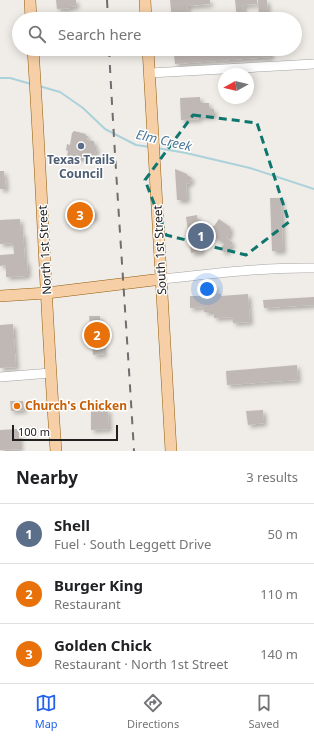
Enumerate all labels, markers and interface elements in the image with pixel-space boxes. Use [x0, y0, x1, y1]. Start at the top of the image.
search box [12, 12, 302, 56]
icon: search [26, 23, 48, 45]
text: Search here [58, 24, 141, 44]
north arrow [218, 68, 254, 104]
water label: Elm Creek [134, 125, 194, 155]
marker: Texas Trails Council [76, 141, 86, 151]
place label: Texas Trails Council [47, 151, 115, 182]
pin: 3 [67, 200, 93, 230]
street label: North 1st Street [34, 204, 55, 295]
street label: South 1st Street [149, 204, 170, 295]
pin: 1 [188, 221, 214, 251]
your location [197, 279, 217, 299]
pin: 2 [84, 320, 110, 350]
place label: Church's Chicken [25, 397, 127, 414]
marker: Church's Chicken [12, 401, 22, 411]
scale bar [12, 423, 118, 442]
text: 100 m [18, 424, 50, 439]
text: Nearby [16, 466, 78, 489]
text: 3 results [246, 468, 298, 486]
text: Shell [54, 515, 90, 535]
text: 1 [25, 525, 33, 543]
text: 50 m [268, 525, 298, 543]
text: Fuel · South Leggett Drive [54, 535, 211, 553]
text: Burger King [54, 575, 143, 595]
text: 2 [25, 585, 33, 603]
text: 110 m [260, 585, 298, 603]
text: Restaurant [54, 595, 121, 613]
text: Golden Chick [54, 635, 152, 655]
text: 3 [25, 645, 33, 663]
text: 140 m [260, 645, 298, 663]
text: Restaurant · North 1st Street [54, 655, 228, 673]
tab: Map [35, 692, 58, 731]
tab: Directions [127, 692, 179, 731]
tab: Saved [249, 692, 279, 731]

